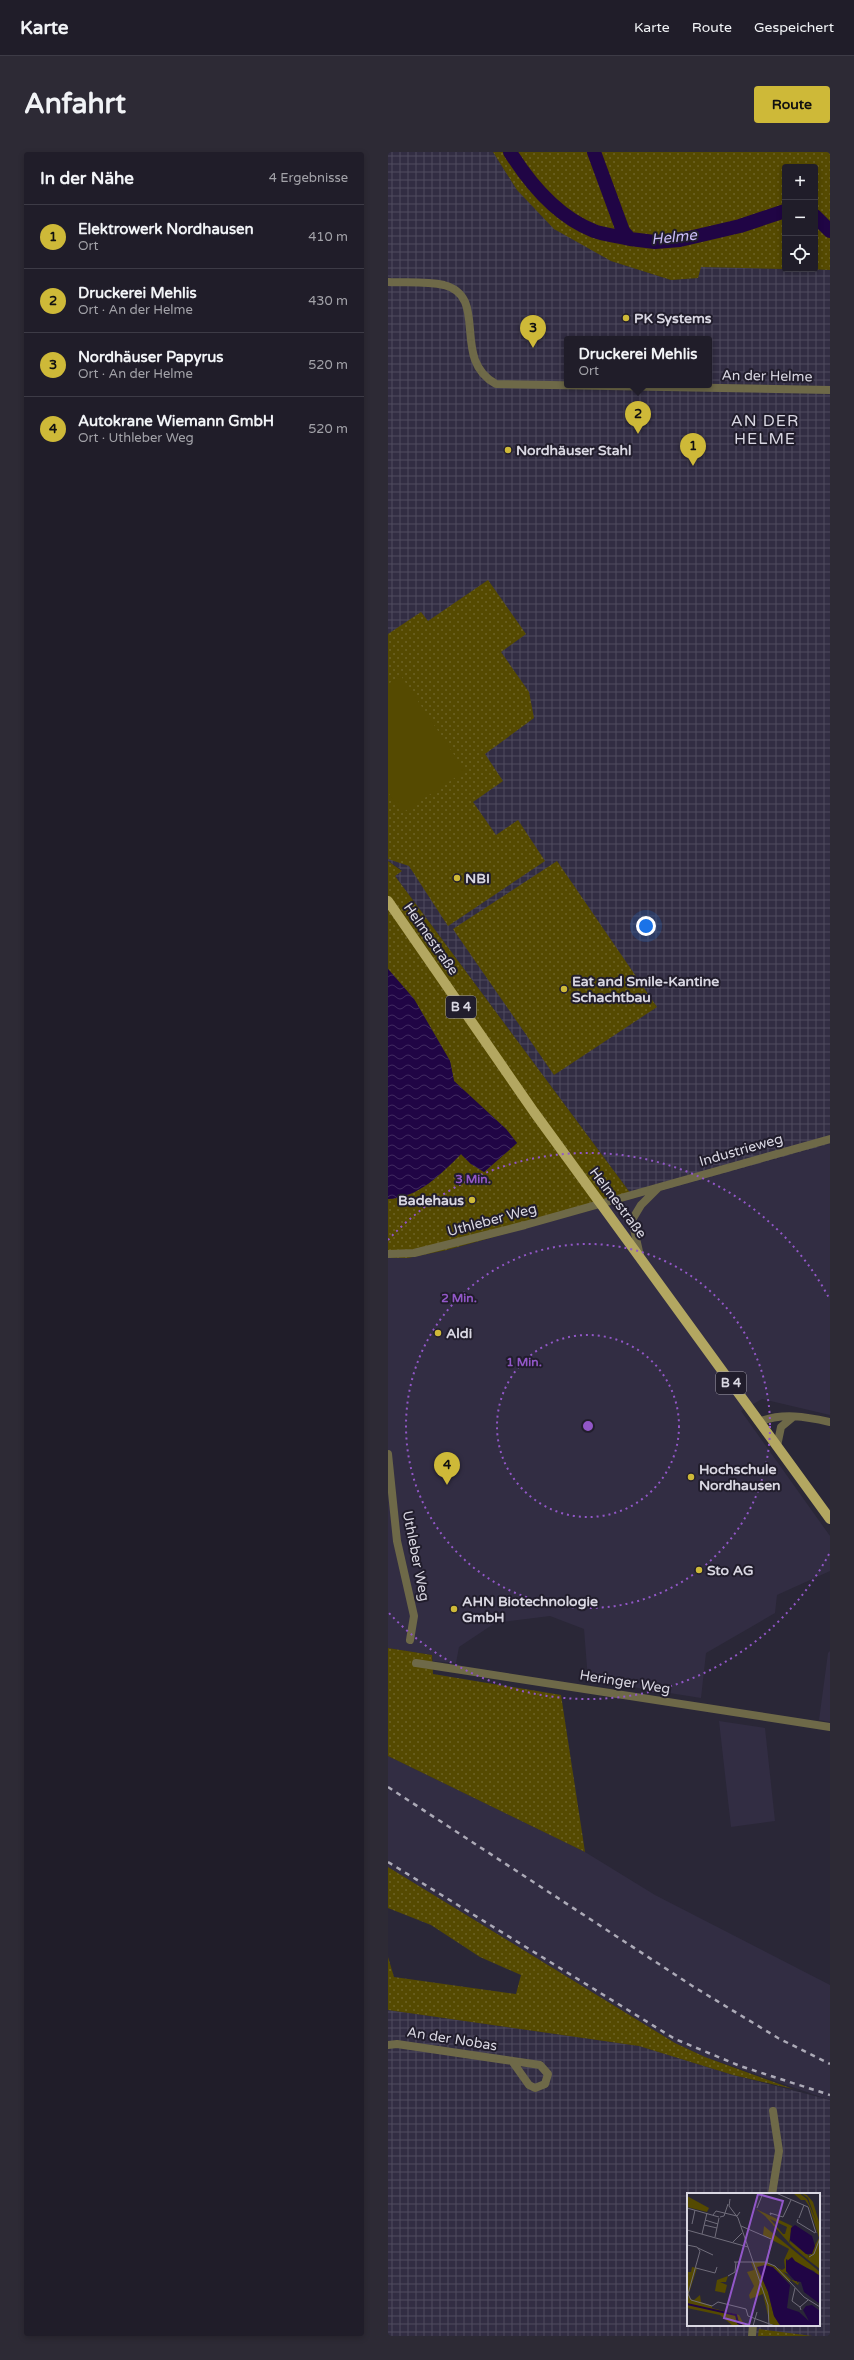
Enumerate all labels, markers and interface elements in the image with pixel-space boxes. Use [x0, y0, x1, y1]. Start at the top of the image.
text: Karte [20, 17, 69, 39]
text: Karte [634, 19, 670, 36]
text: Route [692, 19, 732, 36]
text: Gespeichert [754, 19, 834, 36]
button: Route [754, 86, 830, 123]
text: Anfahrt [24, 87, 126, 121]
map controls [782, 164, 818, 272]
button: + [782, 164, 818, 200]
text: In der Nähe [40, 168, 134, 189]
text: 4 Ergebnisse [269, 170, 348, 186]
button: − [782, 200, 818, 236]
text: Elektrowerk Nordhausen [78, 220, 254, 238]
water label: Helme [650, 226, 699, 248]
text: 1 [49, 229, 57, 245]
text: 410 m [308, 229, 348, 245]
button: locate [782, 236, 818, 272]
text: Ort [78, 238, 98, 254]
text: Druckerei Mehlis [78, 284, 197, 302]
text: 2 [49, 293, 57, 309]
text: 430 m [308, 293, 348, 309]
text: Ort · An der Helme [78, 302, 193, 318]
place label: PK Systems [634, 310, 712, 327]
marker: PK Systems [621, 313, 631, 323]
pin: 3 [520, 315, 546, 348]
popup [564, 336, 712, 388]
text: Druckerei Mehlis [579, 345, 697, 363]
text: Nordhäuser Papyrus [78, 348, 224, 366]
text: 3 [49, 357, 57, 373]
text: 520 m [308, 357, 348, 373]
text: Ort [579, 363, 599, 379]
text: Ort · An der Helme [78, 366, 193, 382]
street label: An der Helme [721, 367, 813, 385]
pin: 2 [625, 401, 651, 434]
district label: AN DER HELME [731, 411, 799, 449]
text: Autokrane Wiemann GmbH [78, 412, 274, 430]
text: 4 [49, 421, 57, 437]
text: 520 m [308, 421, 348, 437]
text: Ort · Uthleber Weg [78, 430, 194, 446]
pin: 1 [680, 433, 706, 466]
place label: Nordhäuser Stahl [516, 442, 632, 459]
marker: Nordhäuser Stahl [503, 445, 513, 455]
place label: NBI [465, 870, 490, 887]
marker: NBI [452, 873, 462, 883]
street label: Helmestraße [400, 900, 462, 978]
your location [636, 916, 656, 936]
place label: Eat and Smile-Kantine Schachtbau [572, 973, 719, 1006]
marker: Eat and Smile-Kantine Schachtbau [559, 984, 569, 994]
road number: B 4 [446, 996, 476, 1018]
street label: Industrieweg [697, 1130, 785, 1170]
street label: Helmestraße [586, 1164, 650, 1242]
text: 3 Min. [455, 1172, 491, 1186]
place label: Badehaus [398, 1192, 464, 1209]
marker: Badehaus [467, 1195, 477, 1205]
street label: Uthleber Weg [445, 1200, 539, 1240]
text: 2 Min. [441, 1291, 477, 1305]
place label: Aldi [446, 1325, 472, 1342]
marker: Aldi [433, 1328, 443, 1338]
text: 1 Min. [506, 1355, 542, 1369]
road number: B 4 [716, 1372, 746, 1394]
centre of rings [581, 1419, 595, 1433]
pin: 4 [434, 1452, 460, 1485]
place label: Hochschule Nordhausen [699, 1461, 781, 1494]
marker: Hochschule Nordhausen [686, 1472, 696, 1482]
street label: Uthleber Weg [399, 1509, 433, 1603]
place label: Sto AG [707, 1562, 754, 1579]
marker: Sto AG [694, 1565, 704, 1575]
place label: AHN Biotechnologie GmbH [462, 1593, 598, 1626]
marker: AHN Biotechnologie GmbH [449, 1604, 459, 1614]
street label: Heringer Weg [578, 1666, 672, 1698]
street label: An der Nobas [406, 2023, 499, 2055]
inset map [687, 2193, 820, 2326]

